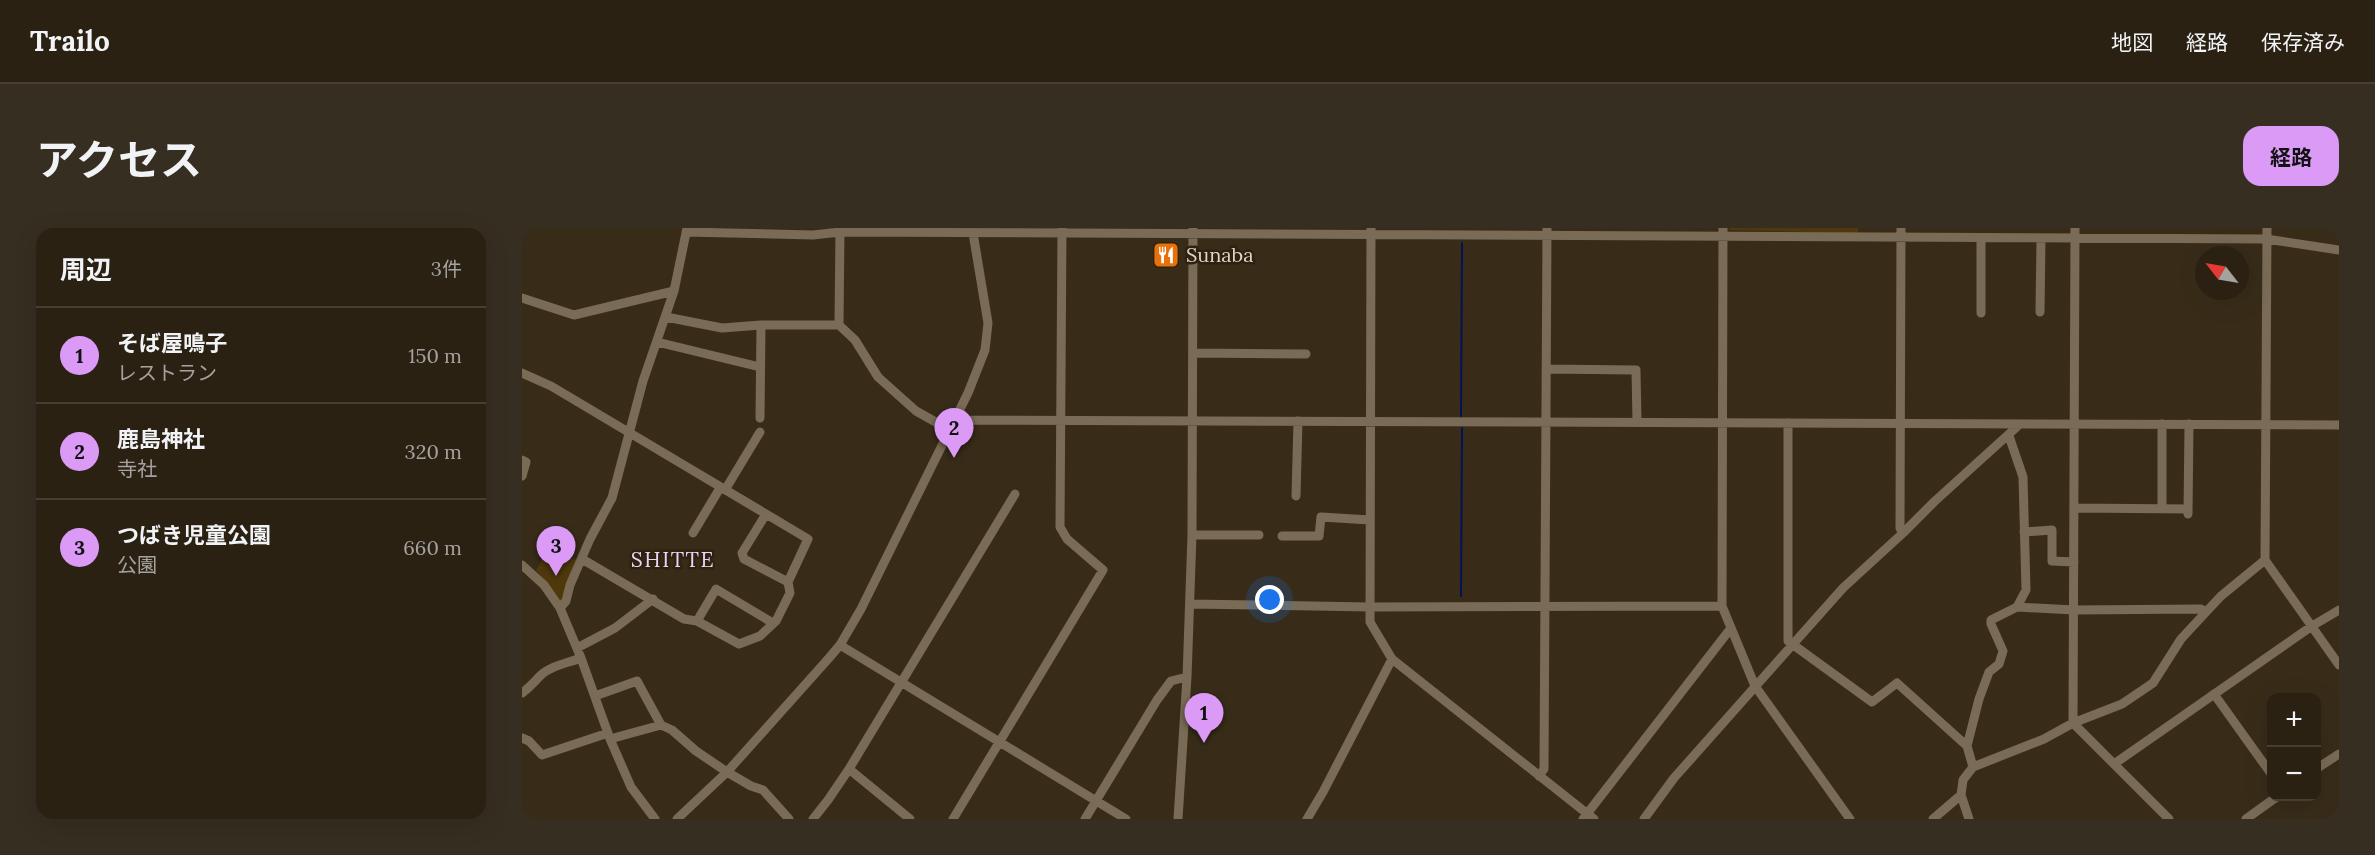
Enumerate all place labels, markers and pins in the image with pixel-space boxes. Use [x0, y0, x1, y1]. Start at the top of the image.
restaurant icon: Sunaba [1151, 240, 1181, 270]
place label: Sunaba [1186, 242, 1254, 267]
pin: 2 [934, 408, 974, 458]
pin: 3 [537, 526, 576, 576]
pin: 1 [1184, 694, 1224, 743]

